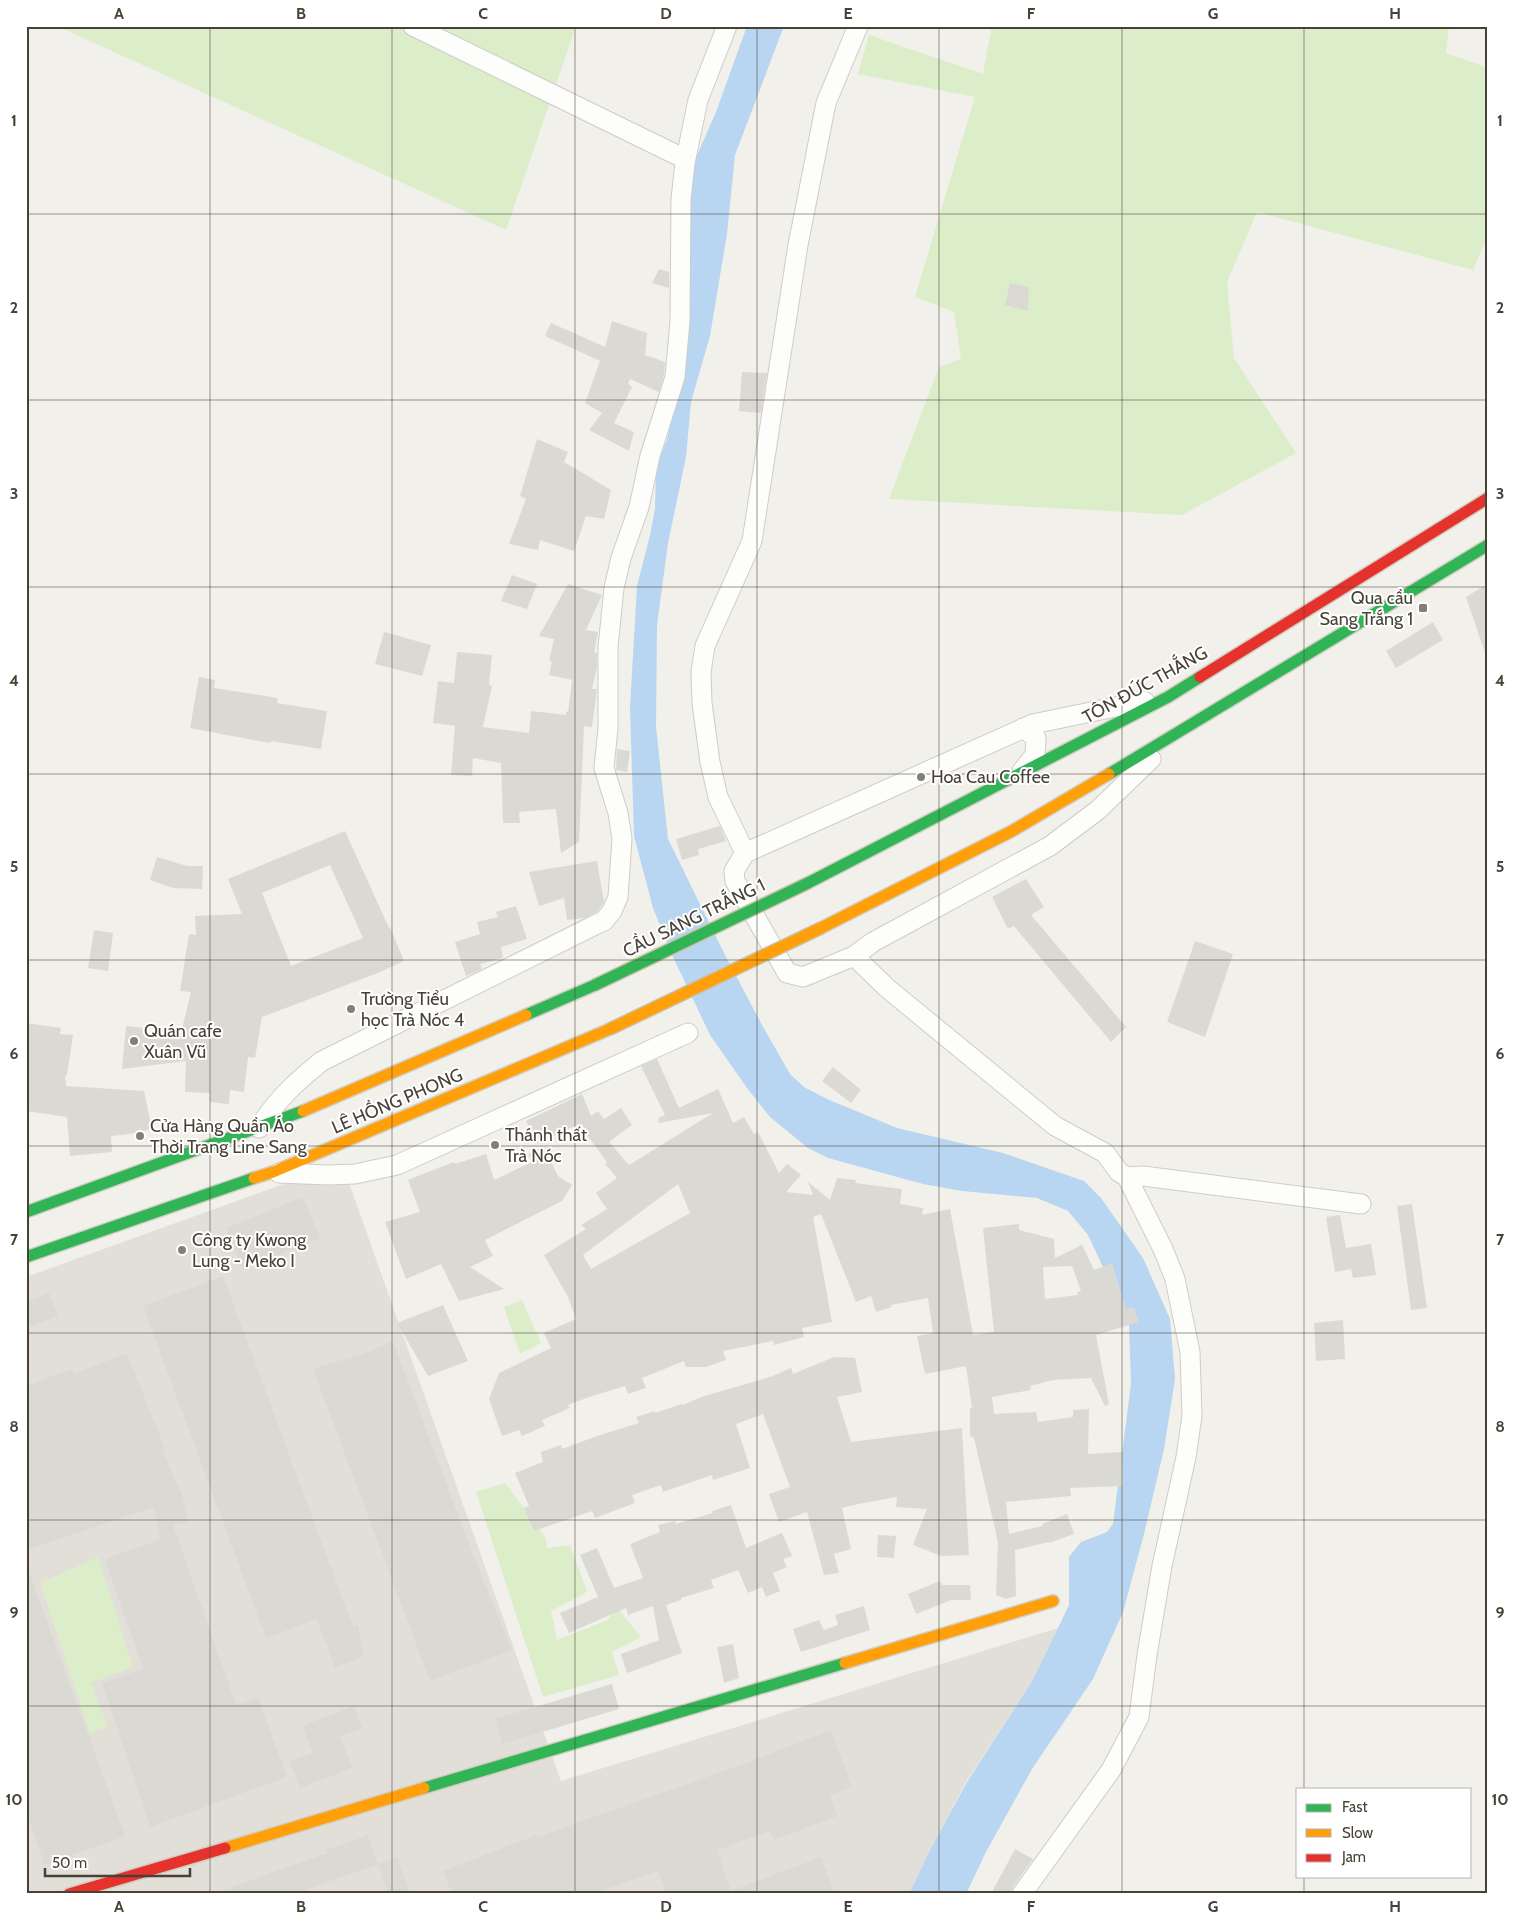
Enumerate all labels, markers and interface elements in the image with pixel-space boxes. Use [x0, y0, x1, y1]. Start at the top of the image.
text: A [114, 4, 124, 23]
text: B [296, 4, 306, 23]
text: C [478, 4, 488, 23]
text: D [660, 4, 672, 23]
text: E [843, 4, 853, 23]
text: F [1027, 4, 1036, 23]
text: G [1208, 4, 1218, 23]
text: H [1389, 4, 1401, 23]
text: 1 [11, 111, 17, 130]
text: 1 [1497, 111, 1503, 130]
text: 2 [10, 298, 18, 317]
text: 2 [1496, 298, 1504, 317]
text: 3 [10, 484, 18, 503]
text: 3 [1496, 484, 1504, 503]
place label: Qua cầu Sang Trắng 1 [1320, 587, 1413, 630]
marker: Qua cầu Sang Trắng 1 [1417, 602, 1429, 614]
street label: TÔN ĐỨC THẮNG [1077, 639, 1211, 728]
text: 4 [9, 671, 19, 690]
text: 4 [1495, 671, 1505, 690]
place label: Hoa Cau Coffee [931, 766, 1050, 788]
marker: Hoa Cau Coffee [915, 771, 927, 783]
text: 5 [10, 857, 18, 876]
text: 5 [1496, 857, 1504, 876]
street label: CẦU SANG TRẮNG 1 [618, 871, 769, 962]
place label: Trường Tiểu học Trà Nóc 4 [361, 988, 464, 1031]
marker: Trường Tiểu học Trà Nóc 4 [345, 1003, 357, 1015]
place label: Quán cafe Xuân Vũ [144, 1020, 222, 1063]
marker: Quán cafe Xuân Vũ [128, 1035, 140, 1047]
text: 6 [10, 1044, 19, 1063]
text: 6 [1496, 1044, 1505, 1063]
street label: LÊ HỒNG PHONG [327, 1062, 466, 1138]
place label: Cửa Hàng Quần Áo Thời Trang Line Sang [150, 1115, 308, 1158]
place label: Thánh thất Trà Nóc [505, 1124, 587, 1167]
marker: Cửa Hàng Quần Áo Thời Trang Line Sang [134, 1130, 146, 1142]
marker: Thánh thất Trà Nóc [489, 1139, 501, 1151]
place label: Công ty Kwong Lung - Meko I [192, 1229, 307, 1272]
text: 7 [10, 1230, 19, 1249]
text: 7 [1496, 1230, 1505, 1249]
marker: Công ty Kwong Lung - Meko I [176, 1244, 188, 1256]
text: 8 [9, 1417, 19, 1436]
text: 8 [1495, 1417, 1505, 1436]
text: 9 [10, 1603, 19, 1622]
text: 9 [1496, 1603, 1505, 1622]
legend [1296, 1788, 1472, 1878]
text: 10 [5, 1790, 23, 1809]
text: 10 [1491, 1790, 1509, 1809]
text: Fast [1342, 1798, 1367, 1816]
text: Slow [1342, 1824, 1373, 1842]
scale bar [45, 1845, 190, 1877]
text: Jam [1341, 1848, 1366, 1866]
text: 50 m [52, 1854, 87, 1872]
text: A [114, 1897, 124, 1916]
text: B [296, 1897, 306, 1916]
text: C [478, 1897, 488, 1916]
text: D [660, 1897, 672, 1916]
text: E [843, 1897, 853, 1916]
text: F [1027, 1897, 1036, 1916]
text: G [1208, 1897, 1218, 1916]
text: H [1389, 1897, 1401, 1916]

